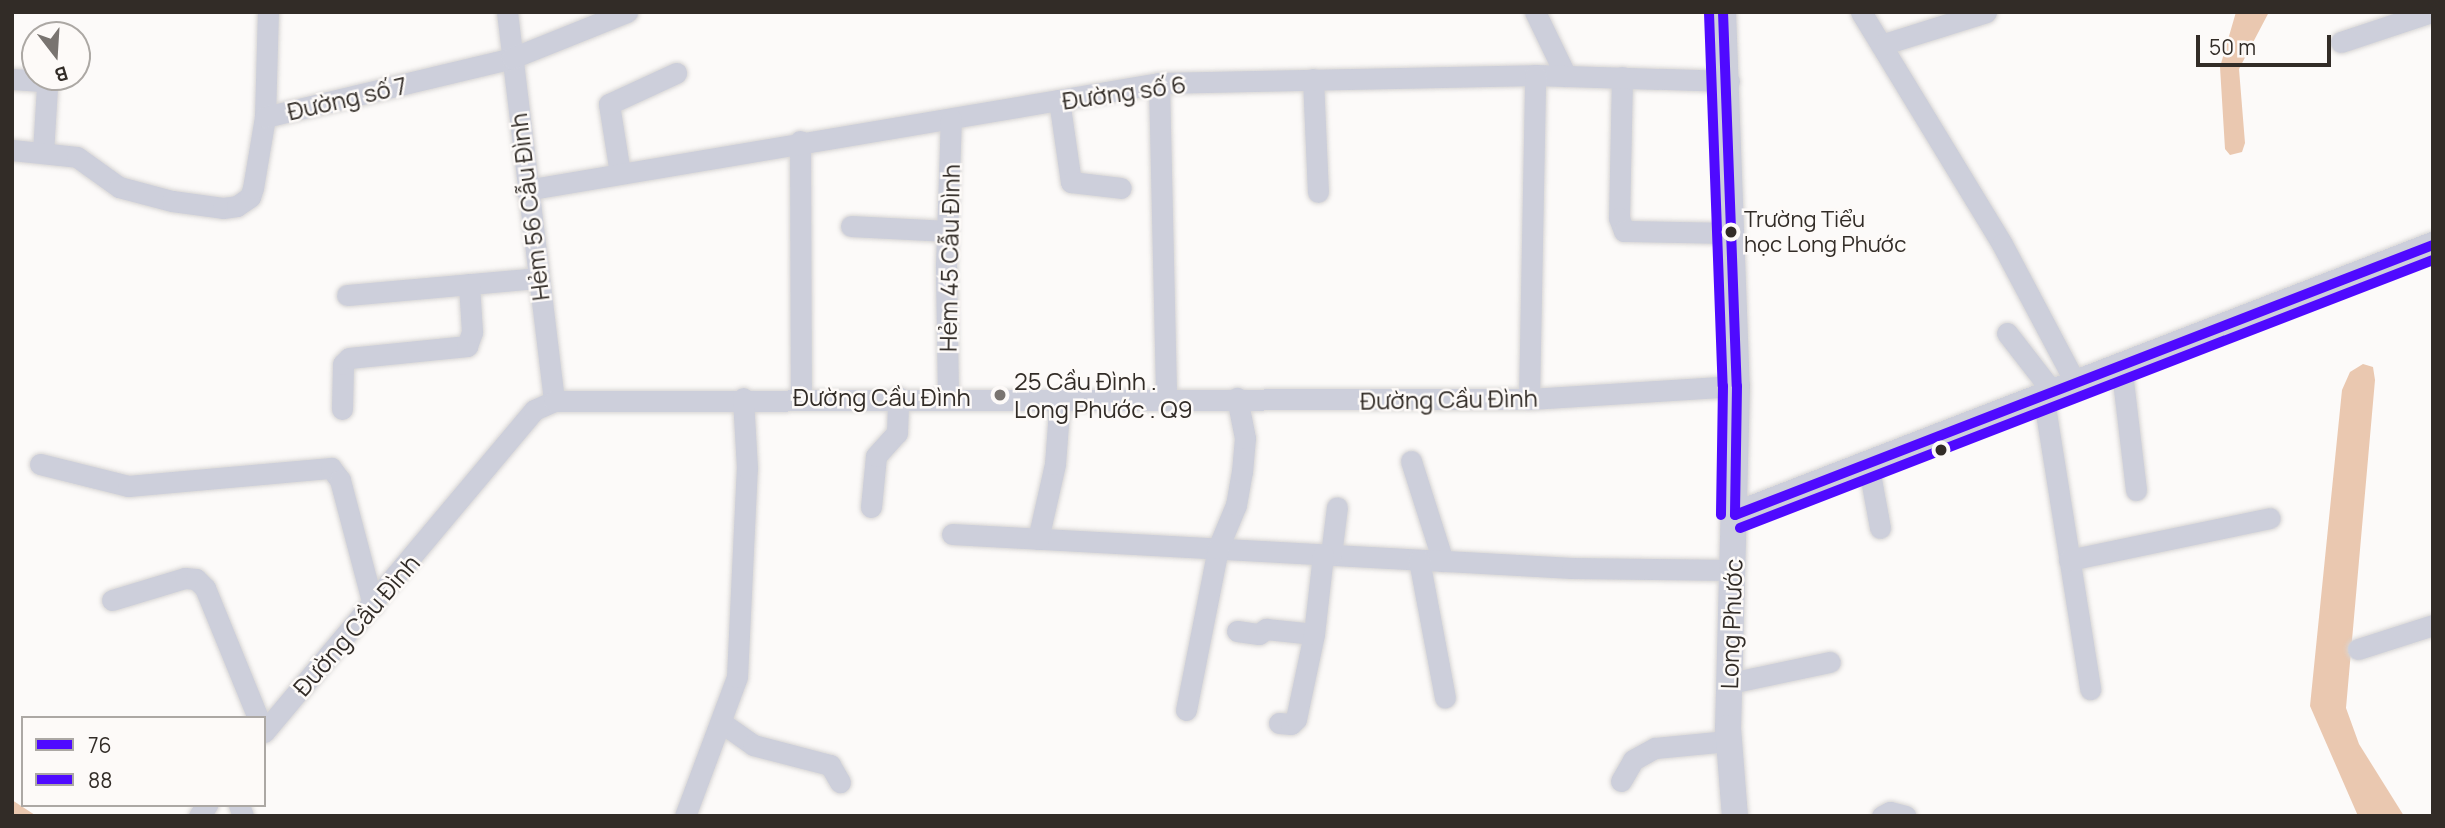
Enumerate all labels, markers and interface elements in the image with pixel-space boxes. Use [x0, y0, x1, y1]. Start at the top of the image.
north arrow [21, 21, 91, 91]
scale bar [2200, 21, 2335, 65]
text: 50 m [2209, 33, 2256, 61]
text: B [52, 60, 71, 88]
street label: Đường số 6 [1060, 69, 1188, 115]
street label: Đường số 7 [284, 70, 410, 126]
street label: Hẻm 56 Cẫu Đình [503, 112, 555, 302]
street label: Hẻm 45 Cẫu Đình [933, 164, 965, 352]
place label: Trường Tiểu học Long Phước [1744, 206, 1906, 258]
marker: Trường Tiểu học Long Phước [1724, 225, 1738, 239]
place label: 25 Cầu Đình . Long Phước . Q9 [1014, 367, 1193, 423]
street label: Đường Cầu Đình [793, 383, 971, 411]
street label: Đường Cầu Đình [1360, 383, 1538, 415]
marker: 25 Cầu Đình . Long Phước . Q9 [992, 387, 1008, 403]
unlabelled marker [1934, 443, 1948, 457]
street label: Đường Cầu Đình [287, 548, 425, 702]
street label: Long Phước [1714, 558, 1748, 690]
legend [21, 716, 266, 807]
text: 76 [88, 731, 112, 759]
text: 88 [88, 766, 112, 794]

